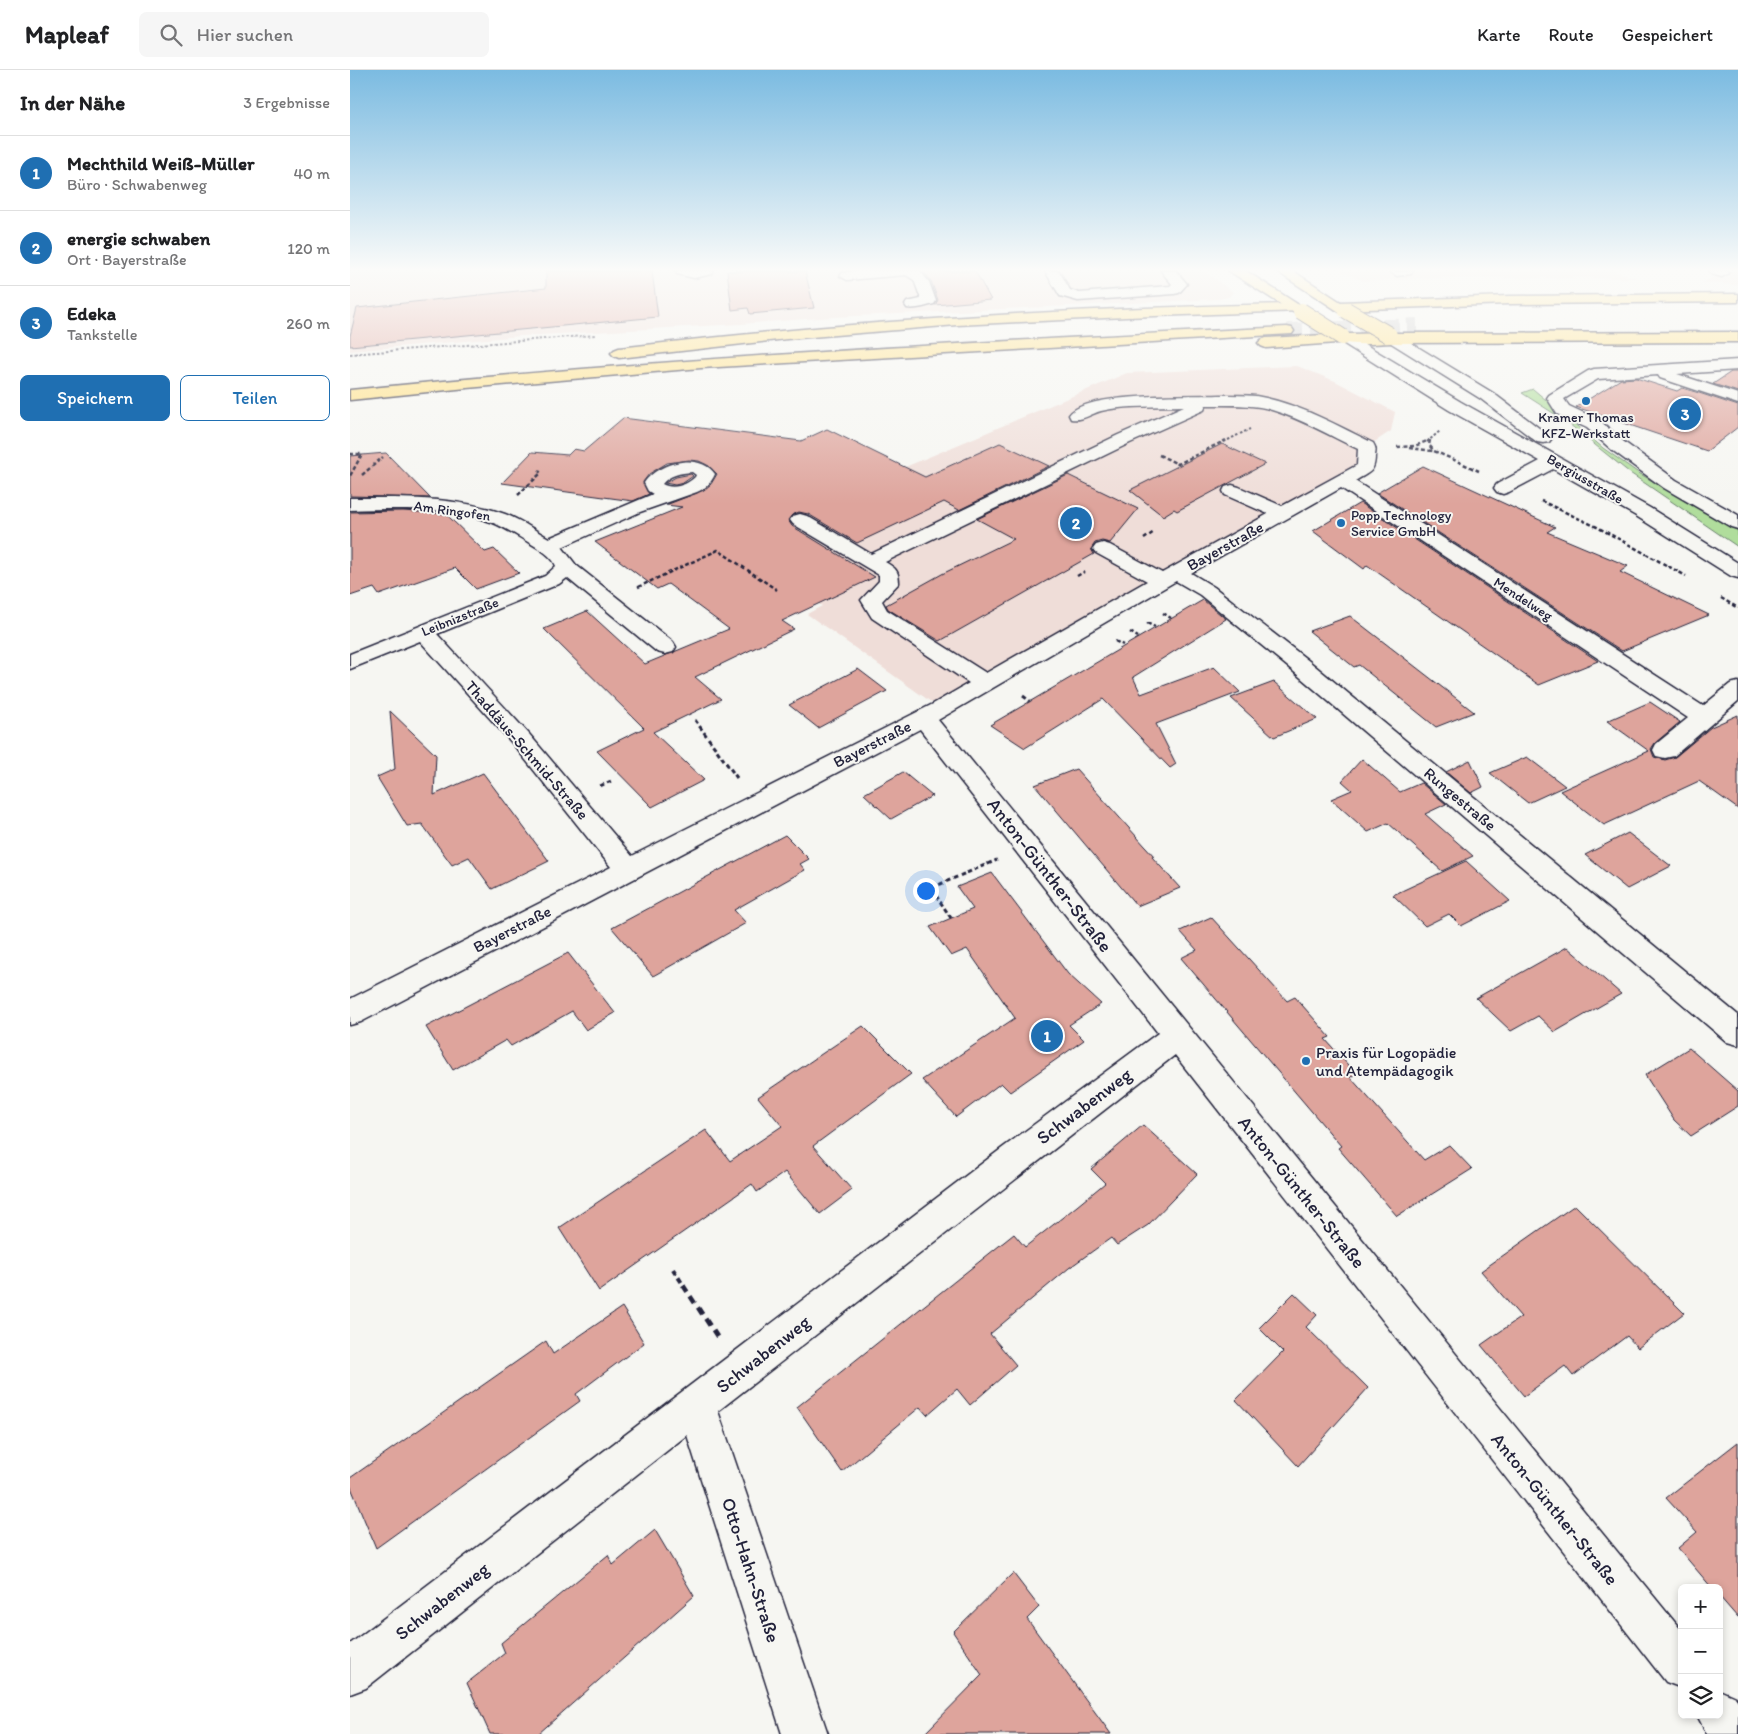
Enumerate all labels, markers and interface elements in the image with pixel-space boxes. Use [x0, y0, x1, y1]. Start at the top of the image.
search box [139, 12, 489, 57]
text: Mapleaf [25, 20, 109, 49]
icon: search [157, 21, 185, 49]
text: Hier suchen [197, 23, 293, 46]
text: Karte [1477, 24, 1520, 46]
text: Route [1548, 24, 1594, 46]
text: Gespeichert [1622, 24, 1713, 46]
text: In der Nähe [20, 90, 125, 115]
text: 3 Ergebnisse [243, 93, 330, 112]
text: Mechthild Weiß-Müller [67, 152, 255, 175]
text: 1 [32, 164, 40, 183]
text: 40 m [293, 164, 330, 183]
text: Büro · Schwabenweg [67, 175, 207, 194]
text: energie schwaben [67, 227, 210, 250]
text: 2 [32, 239, 40, 258]
text: 120 m [287, 239, 330, 258]
text: Ort · Bayerstraße [67, 250, 187, 269]
text: Edeka [67, 302, 116, 325]
text: 3 [32, 314, 40, 333]
text: 260 m [286, 314, 330, 333]
text: Tankstelle [67, 325, 138, 344]
button: Speichern [20, 375, 170, 421]
button: Teilen [180, 375, 330, 421]
marker: Kramer Thomas KFZ-Werkstatt [1580, 395, 1592, 407]
pin: 3 [1669, 395, 1701, 433]
place label: Kramer Thomas KFZ-Werkstatt [1538, 409, 1634, 442]
street label: Bergiusstraße [1544, 450, 1627, 508]
street label: Am Ringofen [413, 497, 492, 525]
pin: 2 [1060, 504, 1092, 542]
place label: Popp Technology Service GmbH [1351, 507, 1452, 540]
street label: Bayerstraße [1183, 517, 1267, 575]
marker: Popp Technology Service GmbH [1335, 517, 1347, 529]
street label: Mendelweg [1490, 574, 1557, 625]
street label: Leibnizstraße [419, 594, 501, 640]
street label: Thaddäus-Schmid-Straße [461, 677, 593, 824]
street label: Bayerstraße [830, 716, 914, 772]
street label: Rungestraße [1420, 763, 1500, 835]
street label: Anton-Günther-Straße [983, 793, 1117, 957]
your location [913, 878, 939, 904]
street label: Bayerstraße [470, 901, 554, 957]
pin: 1 [1031, 1017, 1063, 1055]
place label: Praxis für Logopädie und Atempädagogik [1316, 1043, 1456, 1080]
marker: Praxis für Logopädie und Atempädagogik [1300, 1055, 1312, 1067]
street label: Schwabenweg [1032, 1063, 1136, 1149]
street label: Anton-Günther-Straße [1233, 1111, 1371, 1273]
street label: Schwabenweg [711, 1310, 815, 1398]
street label: Anton-Günther-Straße [1486, 1428, 1624, 1590]
street label: Otto-Hahn-Straße [717, 1495, 785, 1645]
street label: Schwabenweg [390, 1557, 494, 1645]
map controls [1678, 1584, 1723, 1719]
button: + [1678, 1584, 1723, 1629]
button: − [1678, 1629, 1723, 1674]
button: layers [1678, 1674, 1723, 1719]

